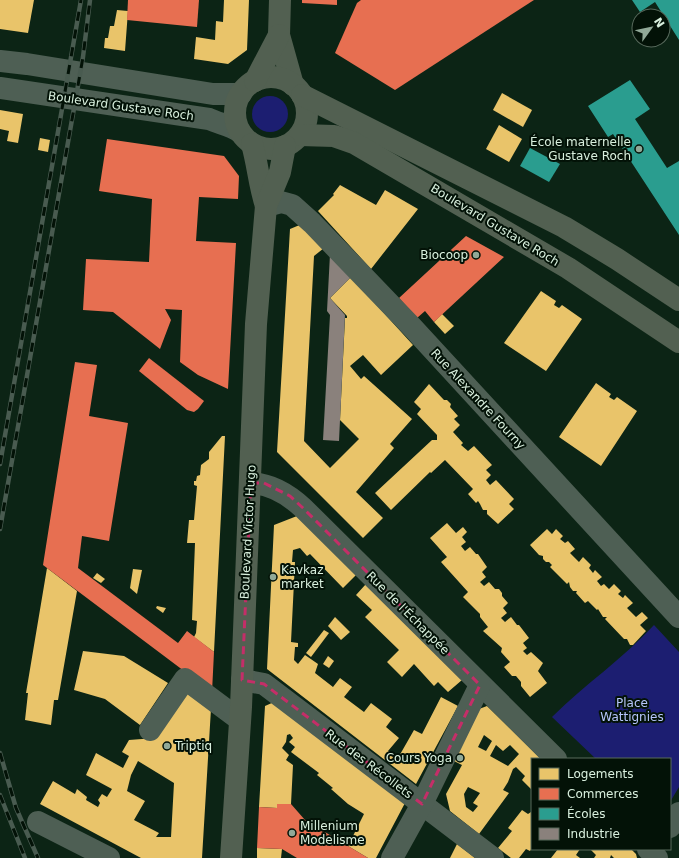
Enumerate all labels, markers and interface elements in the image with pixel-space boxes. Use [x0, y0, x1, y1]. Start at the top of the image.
north arrow [631, 8, 671, 48]
text: N [651, 15, 667, 30]
street label: Boulevard Gustave Roch [47, 89, 195, 123]
place label: École maternelle Gustave Roch [530, 134, 631, 163]
marker: École maternelle Gustave Roch [634, 144, 644, 154]
street label: Boulevard Gustave Roch [428, 181, 562, 269]
place label: Biocoop [420, 248, 468, 262]
marker: Biocoop [471, 250, 481, 260]
street label: Rue Alexandre Fourny [428, 346, 528, 452]
street label: Boulevard Victor Hugo [237, 464, 259, 600]
place label: Kavkaz market [281, 563, 324, 591]
street label: Rue de l'Échappée [364, 568, 453, 657]
marker: Kavkaz market [268, 572, 278, 582]
park label: Place Wattignies [600, 696, 664, 724]
street label: Rue des Récollets [323, 727, 415, 801]
place label: Triptiq [174, 739, 212, 753]
marker: Triptiq [162, 741, 172, 751]
place label: Cours Yoga [386, 751, 452, 765]
marker: Cours Yoga [455, 753, 465, 763]
legend [531, 758, 671, 850]
text: Logements [567, 767, 633, 781]
text: Commerces [567, 787, 638, 801]
text: Écoles [567, 806, 606, 821]
place label: Millenium Modelisme [300, 819, 365, 847]
text: Industrie [567, 827, 620, 841]
marker: Millenium Modelisme [287, 828, 297, 838]

